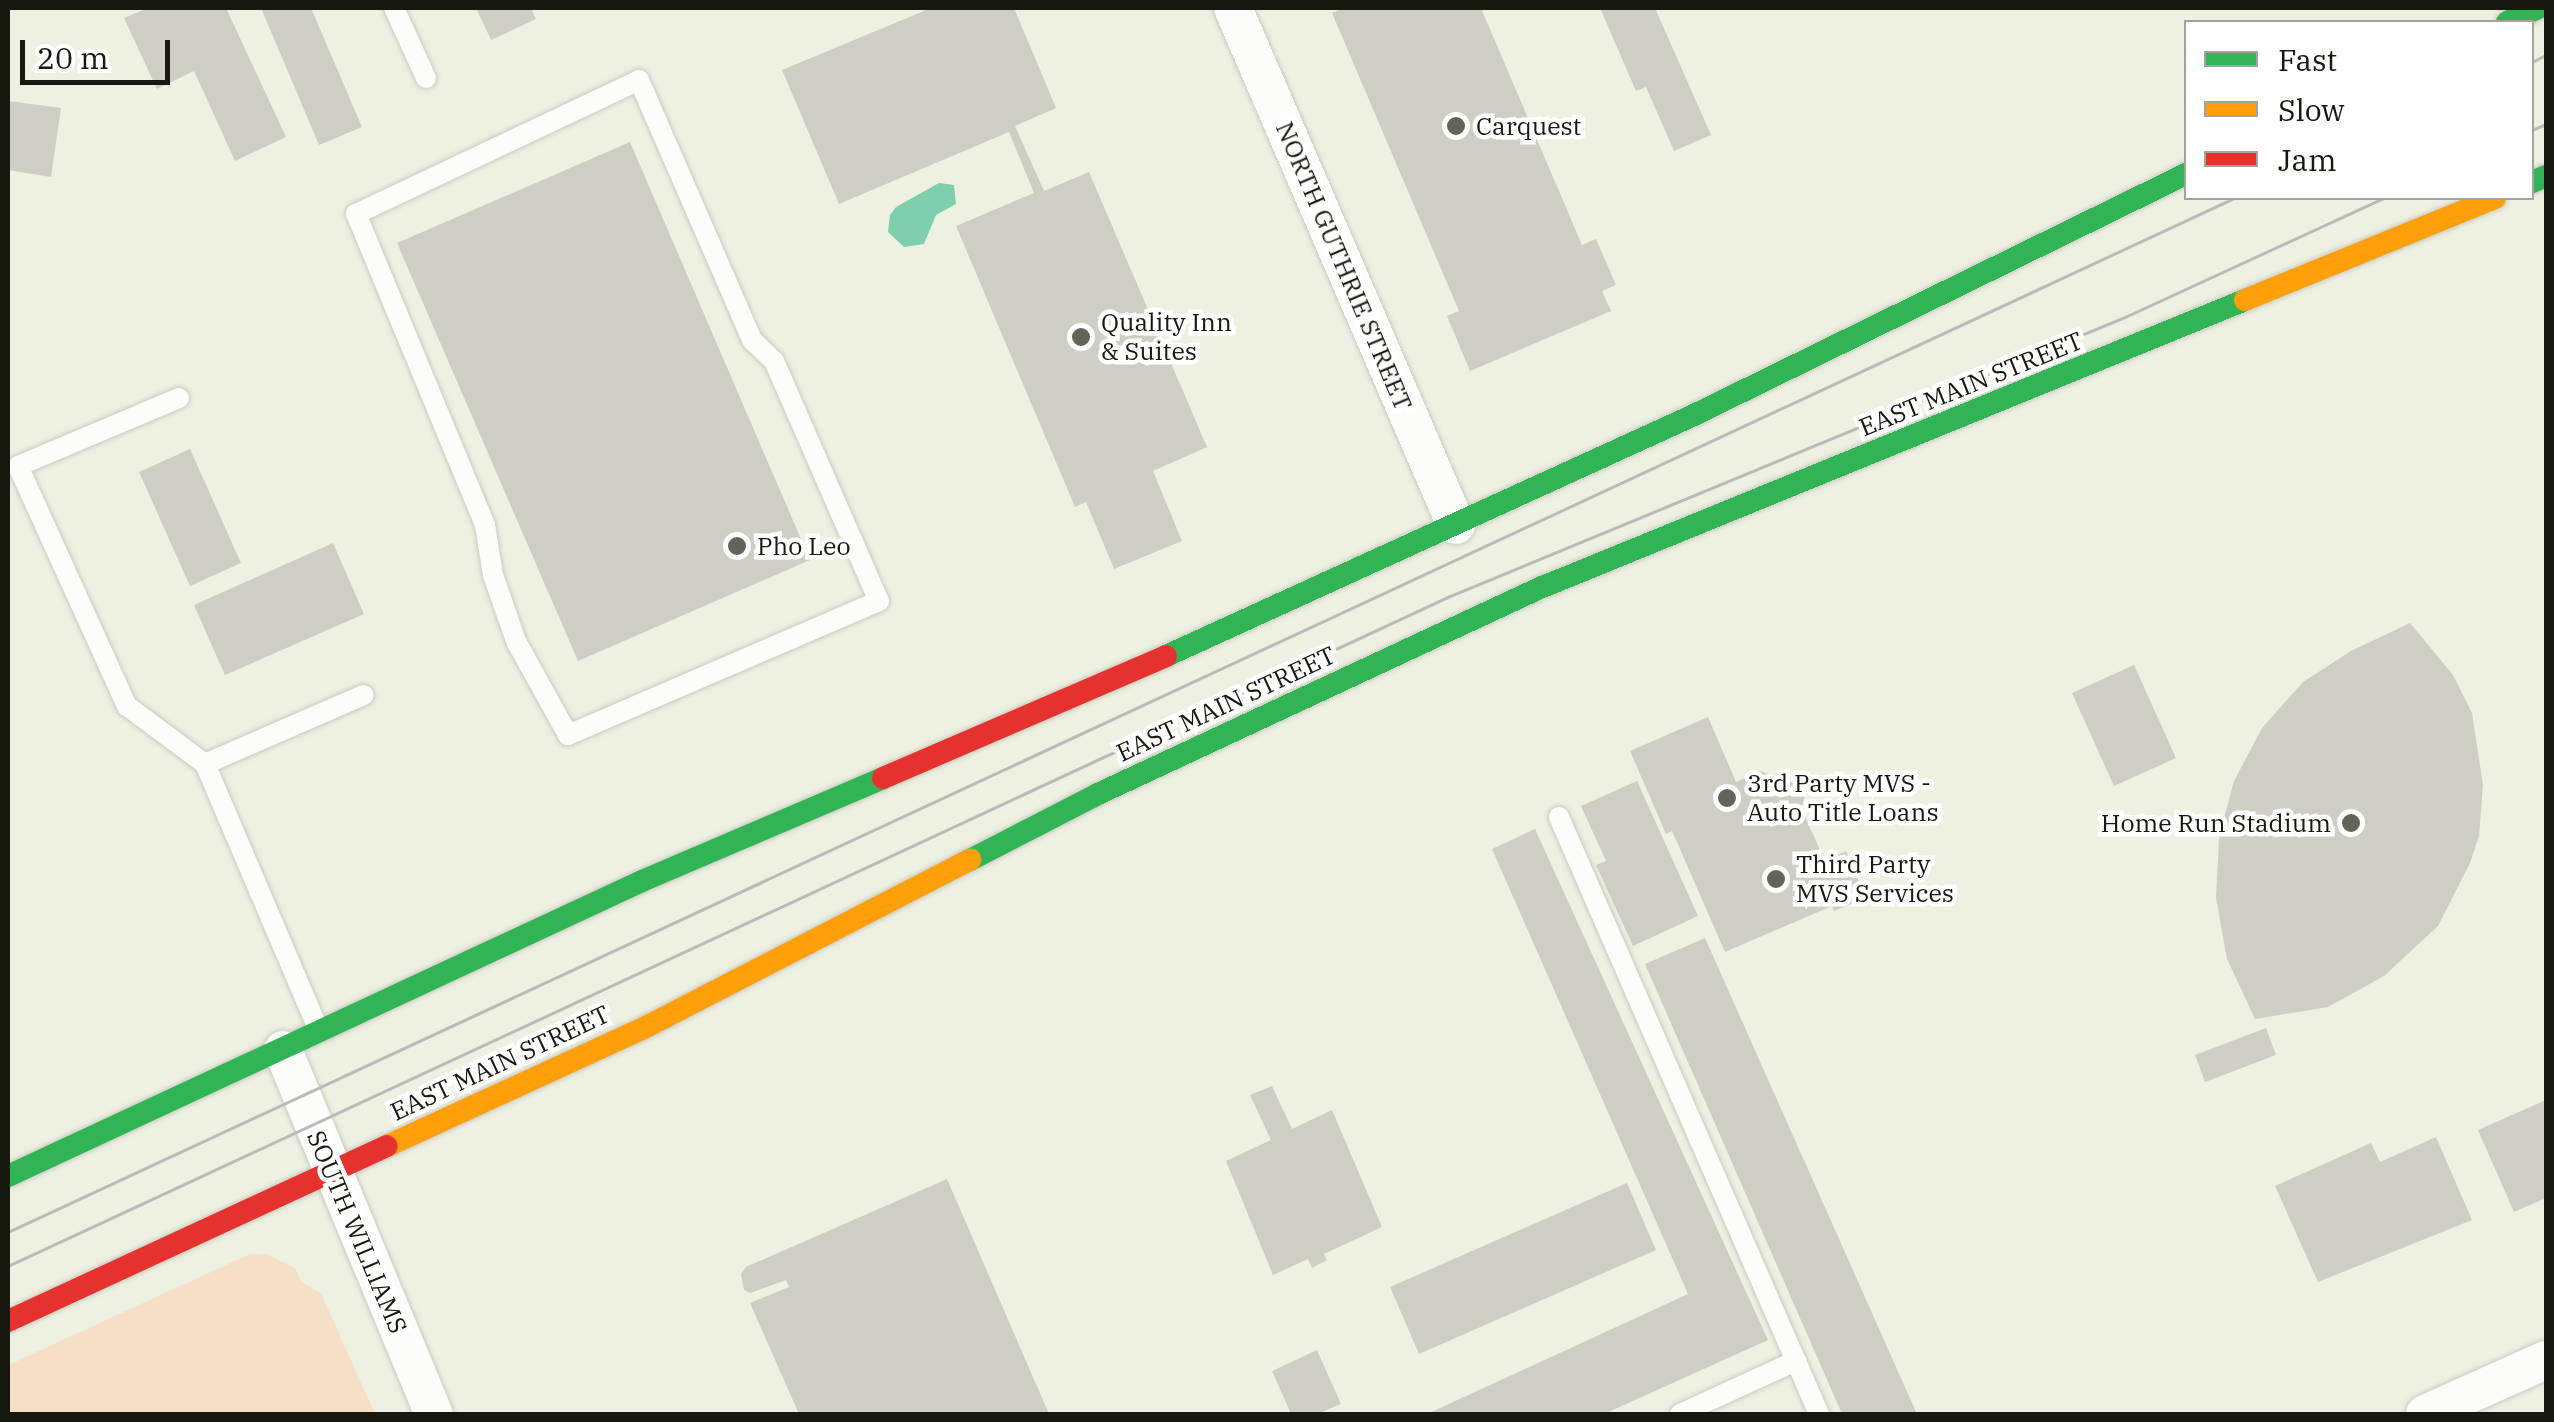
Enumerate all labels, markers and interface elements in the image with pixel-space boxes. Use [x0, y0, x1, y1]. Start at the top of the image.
scale bar [25, 20, 175, 82]
legend [2184, 20, 2534, 200]
text: 20 m [37, 38, 109, 77]
text: Fast [2278, 40, 2337, 79]
text: Slow [2278, 90, 2345, 129]
place label: Carquest [1476, 111, 1581, 141]
marker: Carquest [1445, 115, 1467, 137]
street label: NORTH GUTHRIE STREET [1269, 117, 1419, 415]
text: Jam [2278, 140, 2337, 179]
place label: Quality Inn & Suites [1101, 308, 1232, 367]
street label: EAST MAIN STREET [1855, 325, 2087, 443]
marker: Quality Inn & Suites [1070, 326, 1092, 348]
place label: Pho Leo [757, 531, 850, 561]
marker: Pho Leo [726, 535, 748, 557]
street label: EAST MAIN STREET [1112, 640, 1340, 768]
place label: 3rd Party MVS - Auto Title Loans [1747, 769, 1939, 828]
marker: 3rd Party MVS - Auto Title Loans [1716, 787, 1738, 809]
place label: Home Run Stadium [2101, 808, 2331, 838]
marker: Home Run Stadium [2340, 812, 2362, 834]
place label: Third Party MVS Services [1796, 850, 1954, 909]
marker: Third Party MVS Services [1765, 868, 1787, 890]
street label: EAST MAIN STREET [386, 999, 614, 1127]
street label: SOUTH WILLIAMS [301, 1126, 413, 1338]

